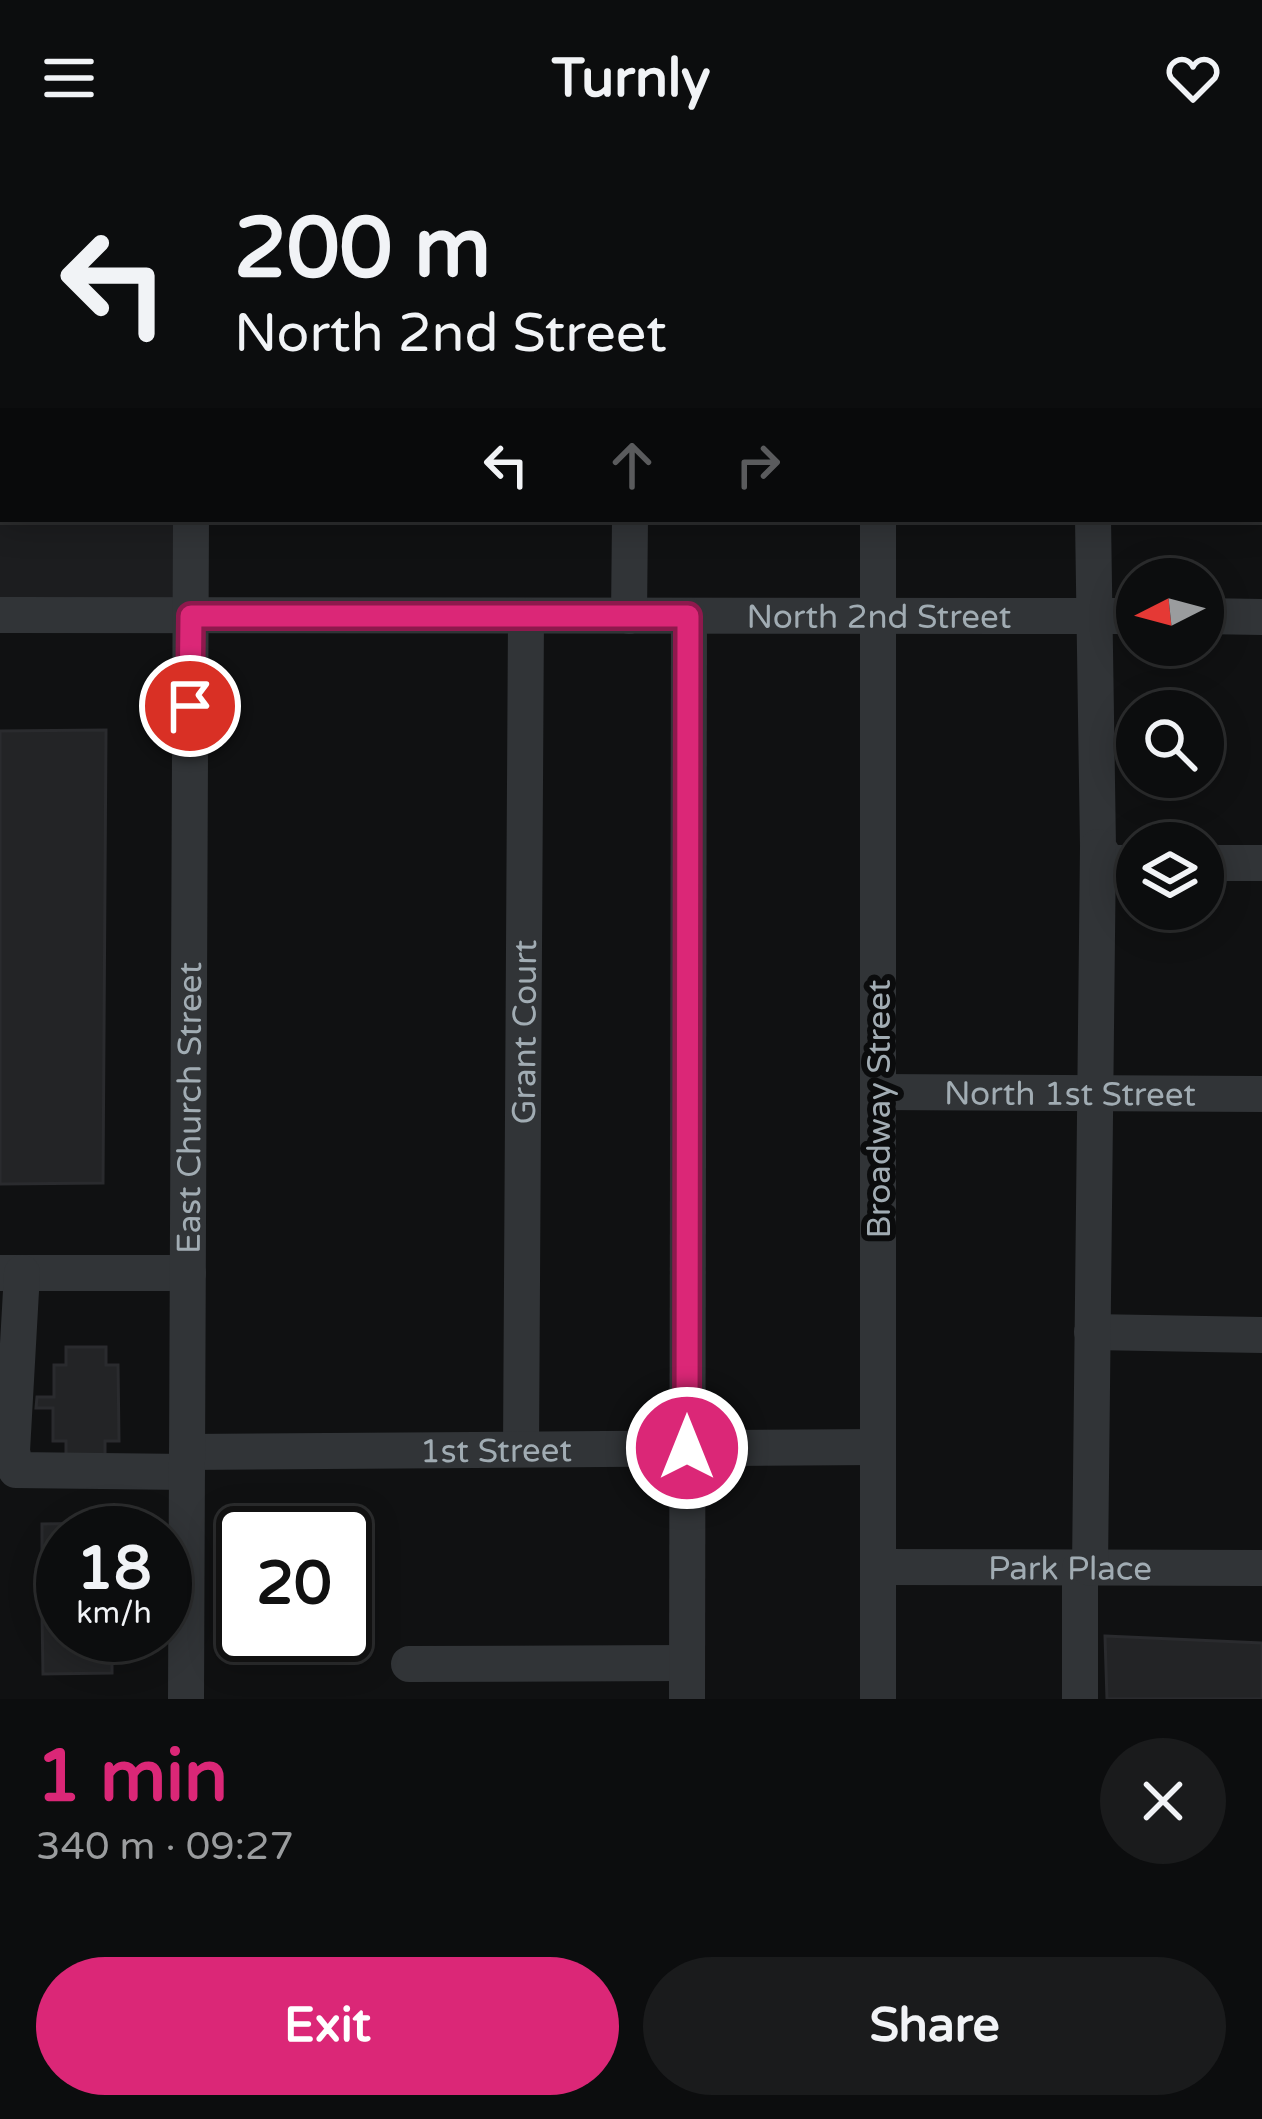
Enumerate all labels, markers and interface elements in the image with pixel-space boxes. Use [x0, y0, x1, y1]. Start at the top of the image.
icon: menu [36, 45, 102, 111]
icon: heart [1160, 45, 1226, 111]
text: Turnly [552, 46, 710, 111]
text: 200 m [234, 199, 491, 300]
icon: left [36, 204, 192, 360]
text: North 2nd Street [234, 301, 667, 366]
icon: left [473, 432, 539, 498]
icon: ahead [599, 432, 665, 498]
icon: right [725, 432, 791, 498]
north arrow [1116, 558, 1224, 666]
map controls [1116, 558, 1224, 930]
street label: North 2nd Street [747, 598, 1011, 637]
pin [139, 655, 241, 757]
icon: arrive [157, 673, 223, 739]
button: search [1116, 690, 1224, 798]
button: layers [1116, 822, 1224, 930]
street label: Grant Court [505, 939, 545, 1125]
street label: East Church Street [170, 962, 210, 1254]
street label: Broadway Street [860, 979, 899, 1239]
street label: North 1st Street [944, 1074, 1196, 1115]
position arrow [624, 1385, 750, 1511]
street label: 1st Street [420, 1431, 572, 1471]
speed limit sign: 20 [216, 1506, 372, 1662]
text: 18 [76, 1533, 152, 1605]
street label: Park Place [988, 1549, 1152, 1589]
text: km/h [76, 1595, 152, 1632]
text: 1 min [36, 1734, 228, 1821]
button: close [1100, 1738, 1226, 1864]
text: 340 m · 09:27 [36, 1823, 294, 1870]
button: Exit [36, 1957, 619, 2095]
button: Share [643, 1957, 1226, 2095]

